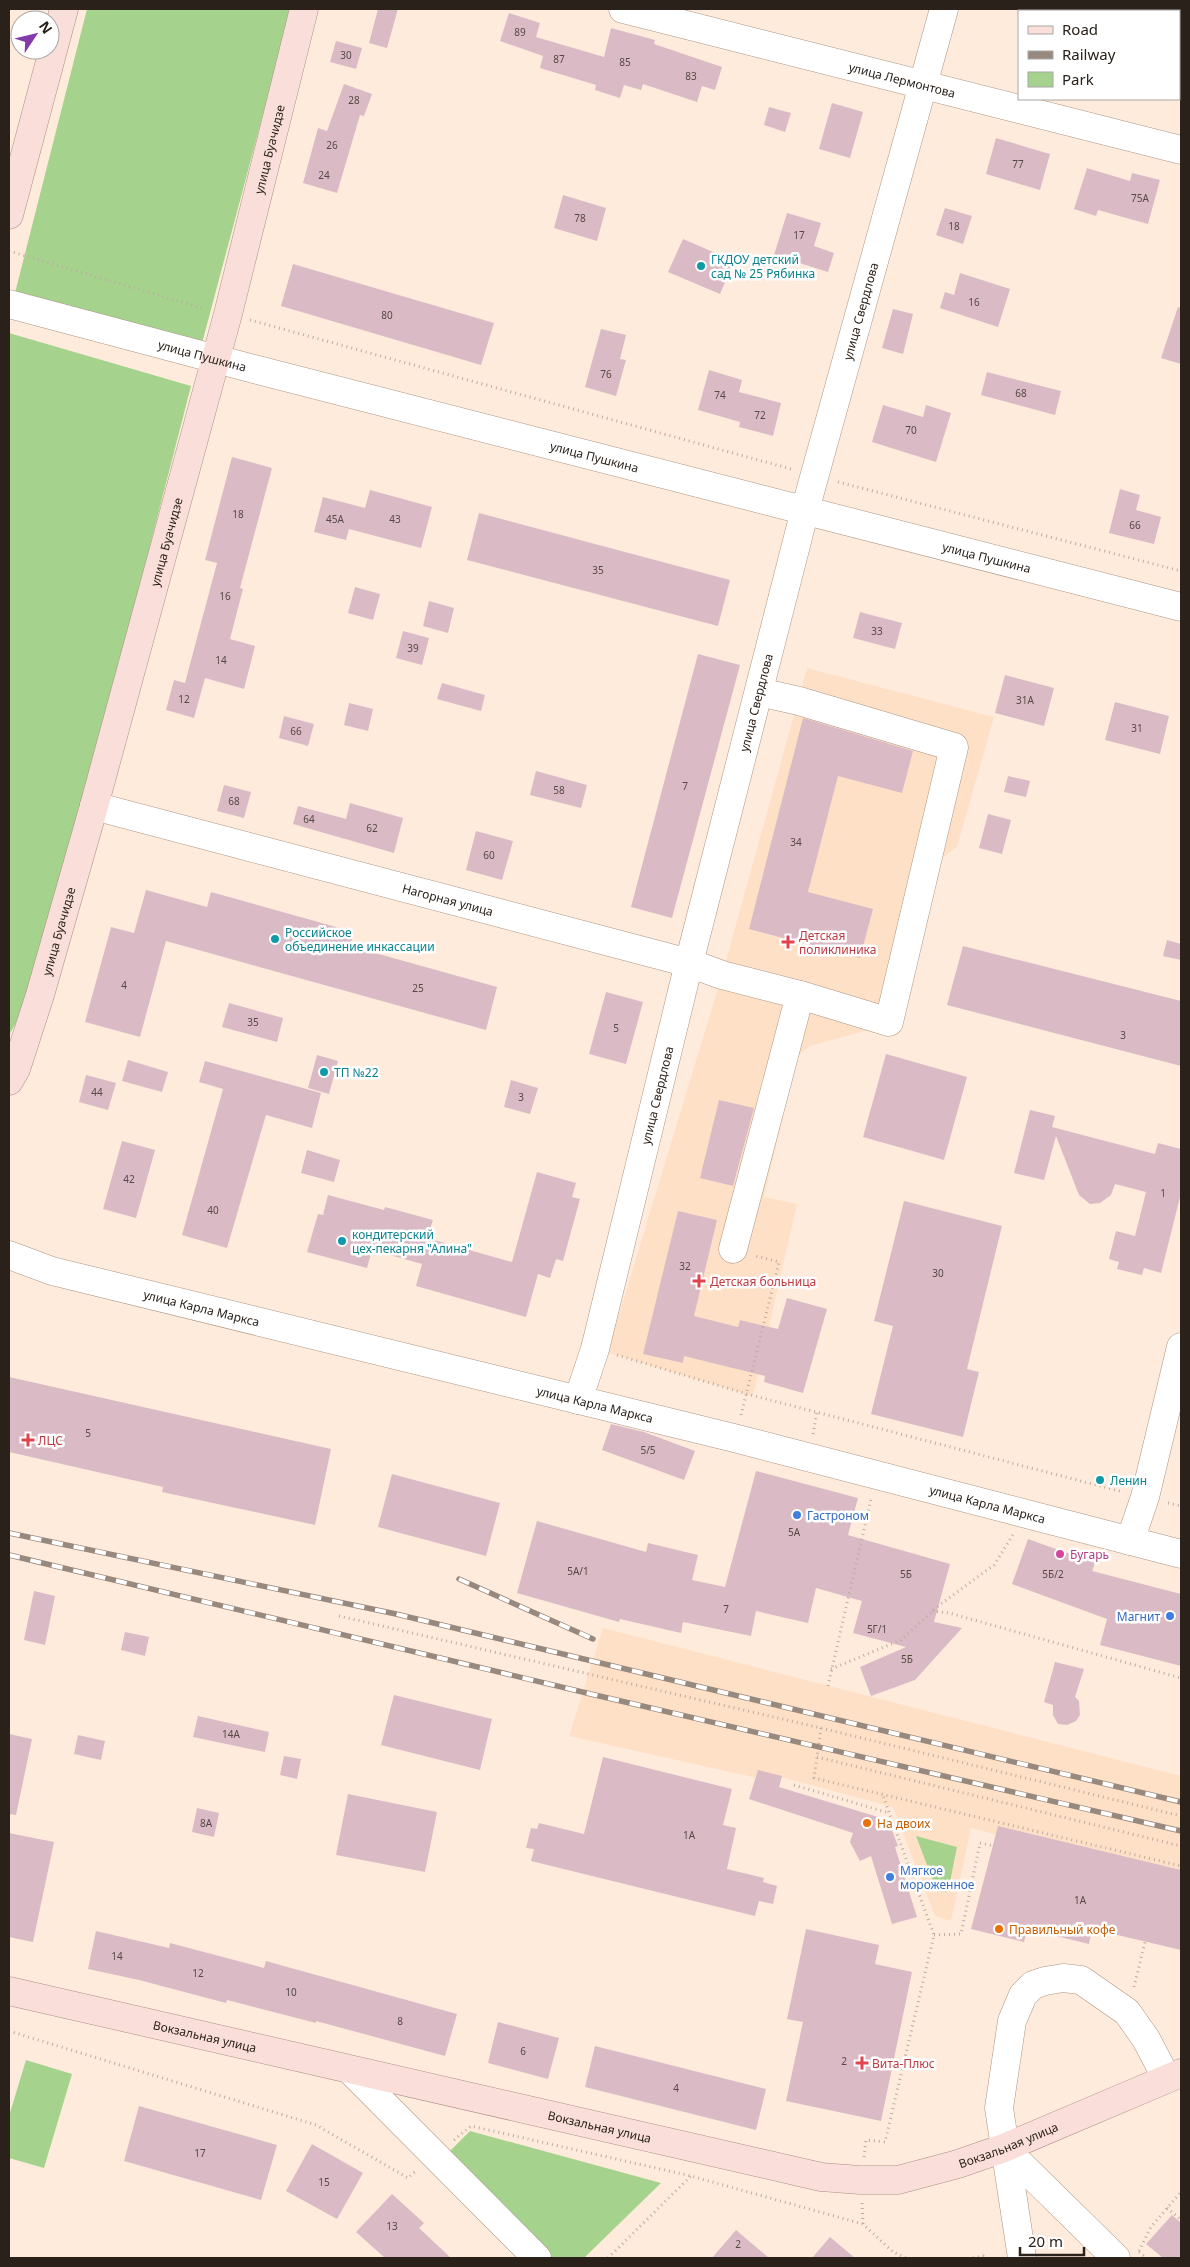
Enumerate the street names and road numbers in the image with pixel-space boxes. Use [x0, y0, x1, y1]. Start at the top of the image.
street label: улица Лермонтова [847, 58, 957, 101]
street label: улица Буачидзе [250, 102, 288, 196]
street label: улица Свердлова [839, 260, 882, 362]
street label: улица Пушкина [156, 335, 248, 375]
street label: улица Пушкина [548, 437, 641, 476]
street label: улица Буачидзе [146, 495, 186, 588]
street label: улица Пушкина [941, 538, 1033, 577]
street label: улица Свердлова [735, 652, 776, 753]
street label: Нагорная улица [401, 879, 495, 920]
street label: улица Буачидзе [37, 885, 79, 978]
street label: улица Свердлова [637, 1044, 677, 1146]
street label: улица Карла Маркса [142, 1285, 262, 1330]
street label: улица Карла Маркса [535, 1382, 655, 1426]
street label: улица Карла Маркса [928, 1481, 1047, 1527]
street label: Вокзальная улица [152, 2016, 258, 2056]
street label: Вокзальная улица [546, 2106, 653, 2146]
street label: Вокзальная улица [956, 2118, 1061, 2172]

